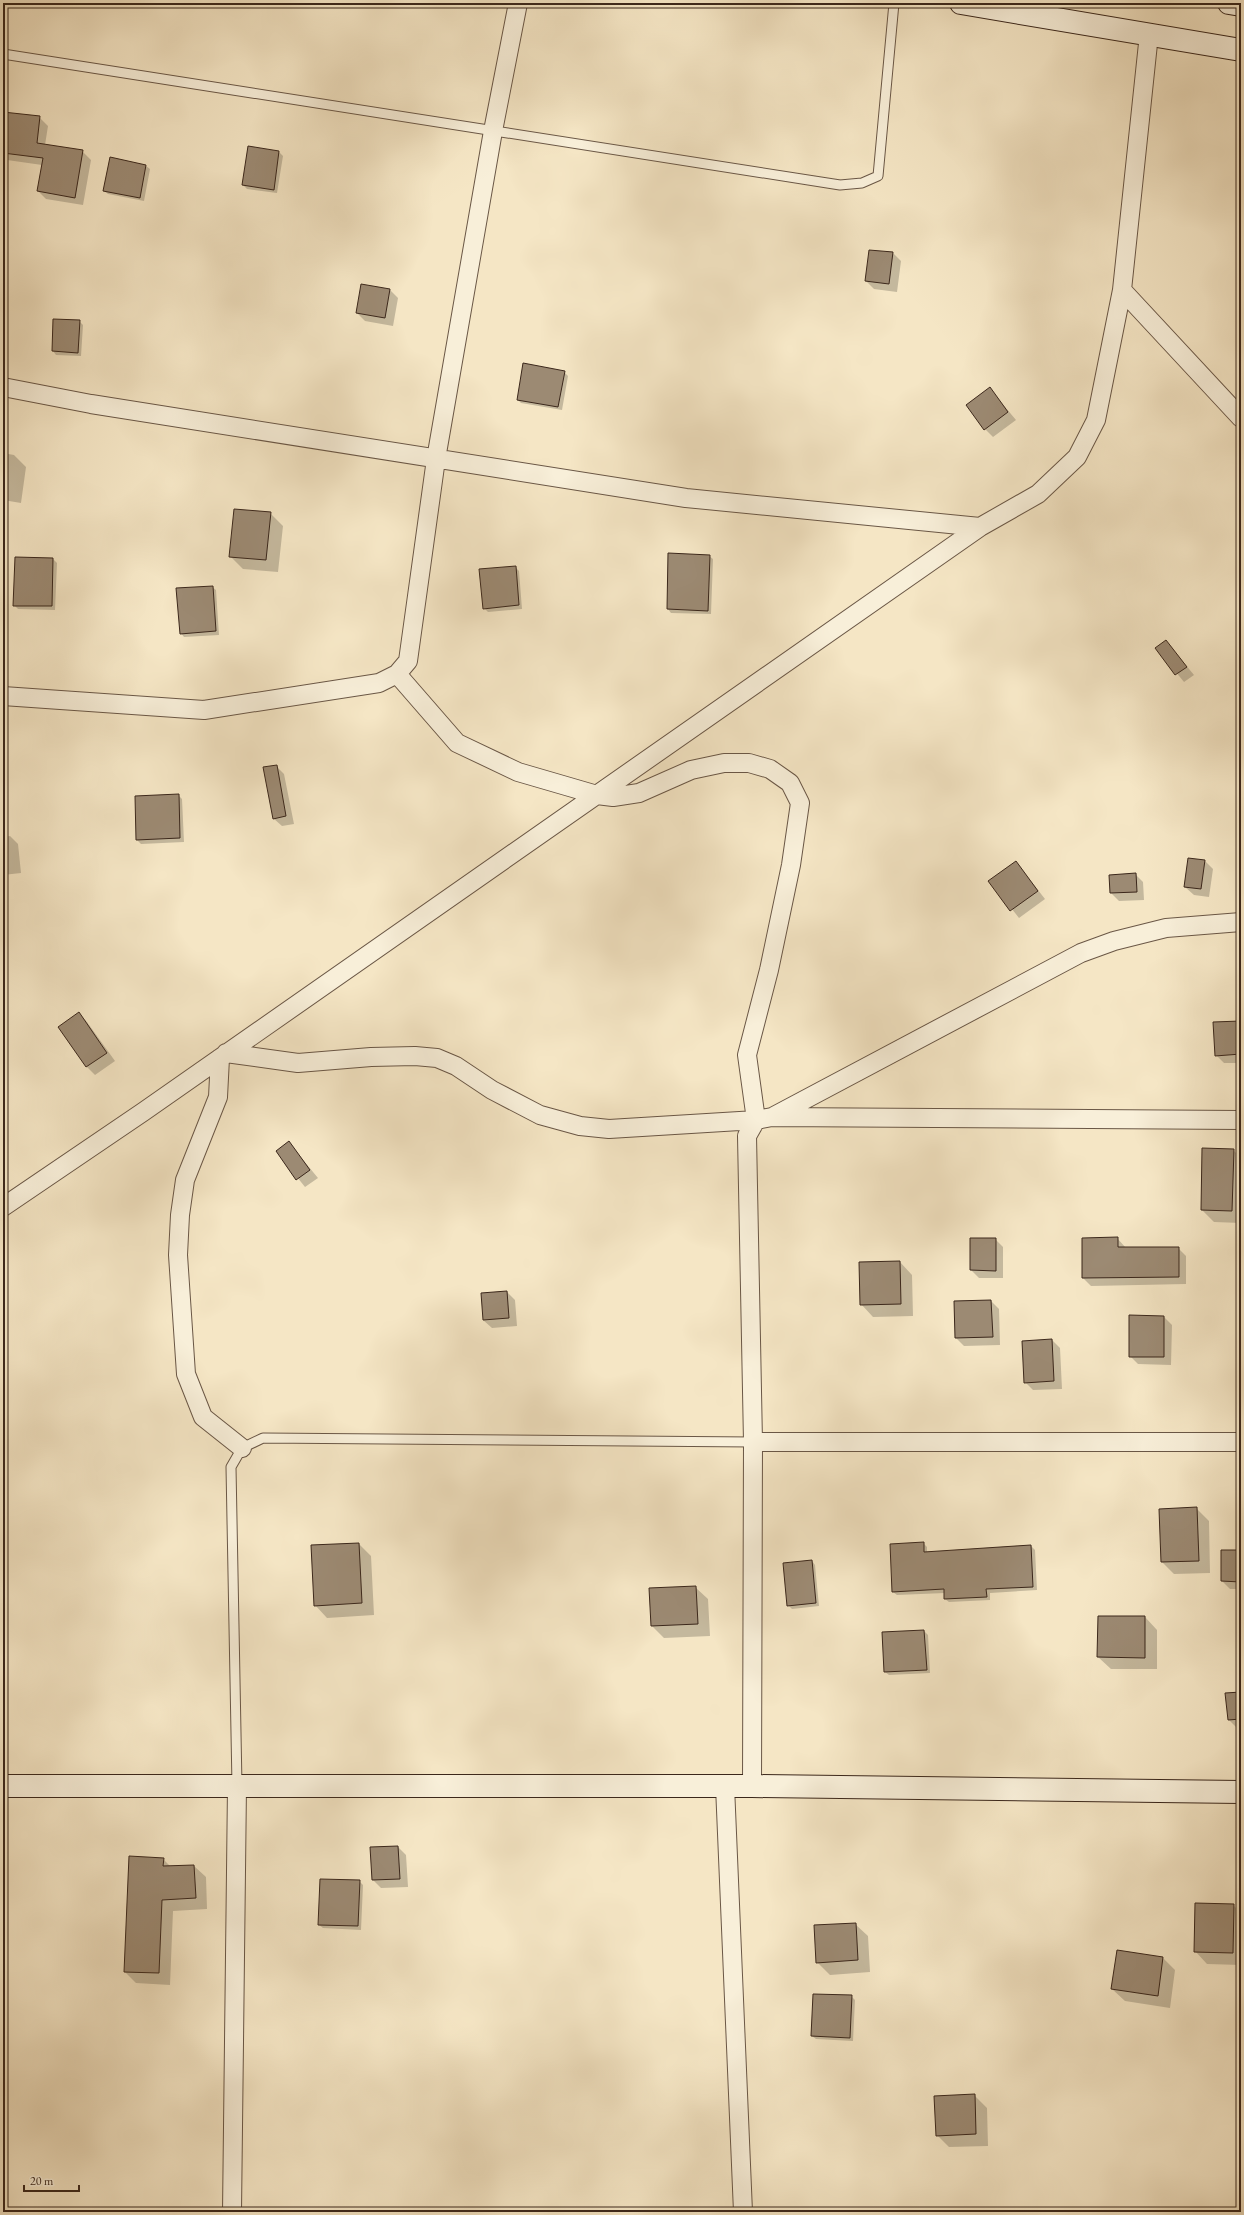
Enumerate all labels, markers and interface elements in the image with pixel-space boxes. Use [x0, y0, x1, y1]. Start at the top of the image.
scale bar [24, 2167, 79, 2193]
text: 20 m [30, 2173, 54, 2189]

